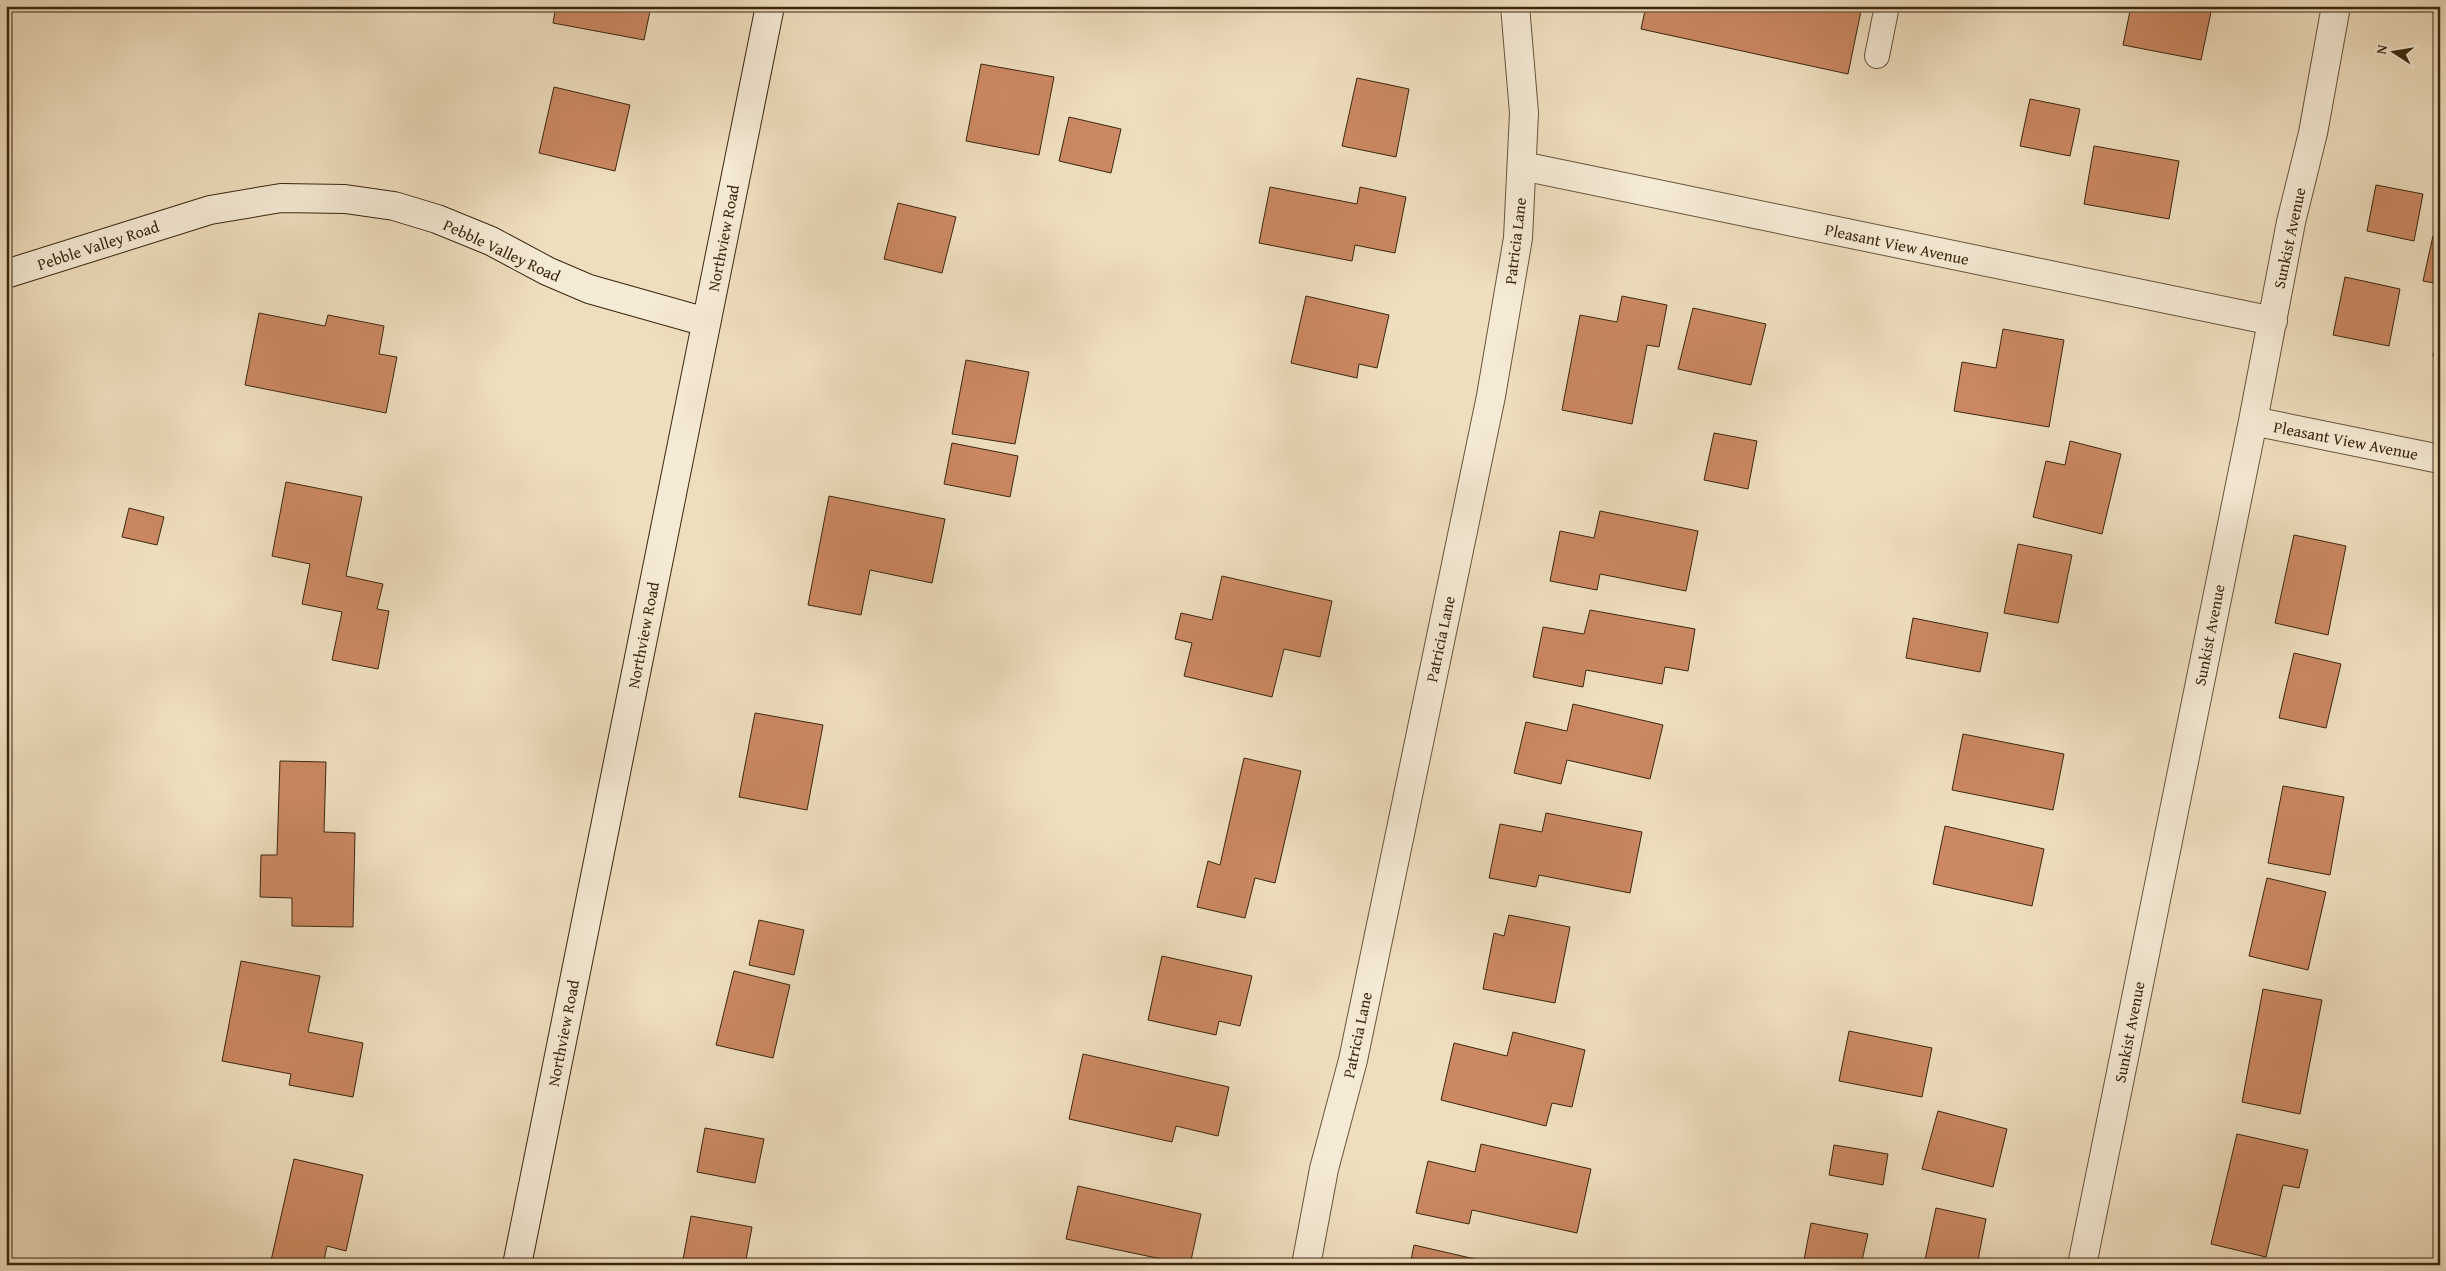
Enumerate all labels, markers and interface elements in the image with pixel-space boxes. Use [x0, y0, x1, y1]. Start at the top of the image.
north arrow [2368, 28, 2418, 78]
text: N [2371, 42, 2392, 56]
street label: Northview Road [701, 182, 745, 293]
street label: Sunkist Avenue [2267, 185, 2311, 291]
street label: Patricia Lane [1498, 196, 1532, 286]
street label: Pebble Valley Road [439, 212, 565, 288]
street label: Pebble Valley Road [34, 214, 162, 276]
street label: Pleasant View Avenue [1823, 217, 1971, 271]
street label: Pleasant View Avenue [2272, 414, 2420, 466]
street label: Northview Road [621, 579, 665, 690]
street label: Sunkist Avenue [2187, 582, 2231, 688]
street label: Patricia Lane [1419, 594, 1461, 684]
street label: Northview Road [541, 977, 585, 1088]
street label: Sunkist Avenue [2107, 979, 2151, 1085]
street label: Patricia Lane [1336, 990, 1378, 1080]

